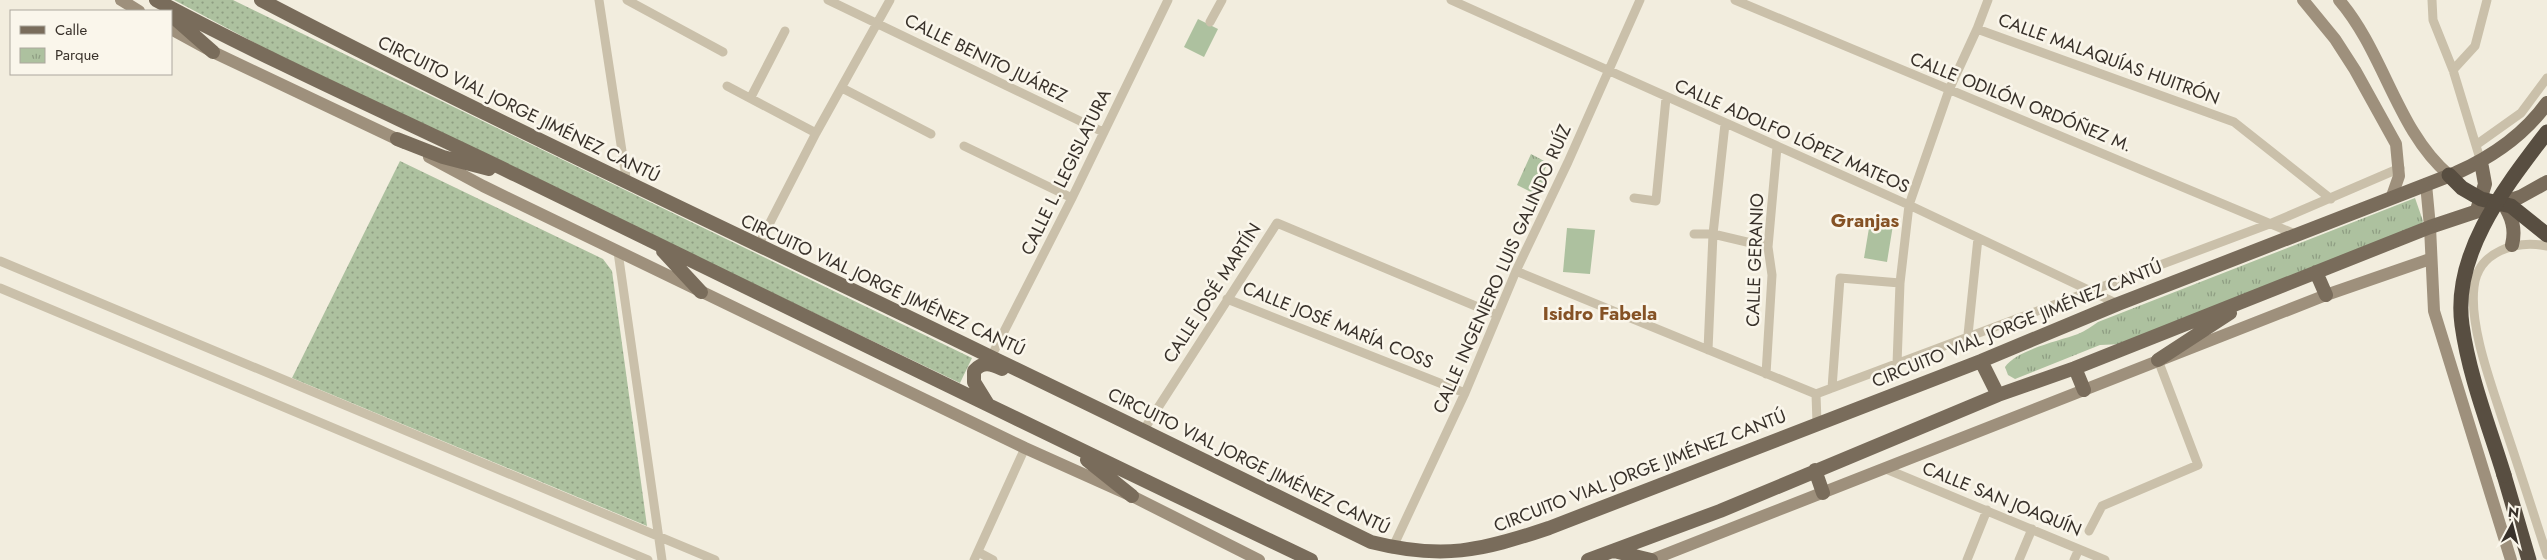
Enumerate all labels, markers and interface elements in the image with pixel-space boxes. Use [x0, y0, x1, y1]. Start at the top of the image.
street label: CALLE BENITO JUÁREZ [900, 7, 1072, 109]
street label: CALLE MALAQUÍAS HUITRÓN [1995, 7, 2223, 111]
legend [10, 10, 172, 75]
text: Calle [55, 19, 87, 41]
street label: CIRCUITO VIAL JORGE JIMÉNEZ CANTÚ [373, 29, 665, 189]
text: Parque [55, 44, 99, 66]
street label: CALLE ODILÓN ORDÓÑEZ M. [1906, 46, 2136, 158]
street label: CALLE ADOLFO LÓPEZ MATEOS [1670, 72, 1914, 200]
street label: CALLE L. LEGISLATURA [1014, 84, 1118, 259]
street label: CALLE INGENIERO LUIS GALINDO RUÍZ [1426, 120, 1578, 418]
street label: CALLE GERANIO [1740, 193, 1770, 327]
street label: CIRCUITO VIAL JORGE JIMÉNEZ CANTÚ [736, 207, 1030, 363]
district label: Granjas [1831, 207, 1900, 234]
street label: CALLE JOSÉ MARTÍN [1157, 218, 1267, 368]
street label: CIRCUITO VIAL JORGE JIMÉNEZ CANTÚ [1868, 254, 2166, 394]
street label: CALLE JOSÉ MARÍA COSS [1239, 275, 1437, 375]
district label: Isidro Fabela [1543, 300, 1657, 327]
street label: CIRCUITO VIAL JORGE JIMÉNEZ CANTÚ [1103, 381, 1395, 541]
street label: CIRCUITO VIAL JORGE JIMÉNEZ CANTÚ [1490, 403, 1790, 539]
street label: CALLE SAN JOAQUÍN [1918, 455, 2086, 543]
north arrow [2487, 500, 2537, 550]
text: N [2507, 501, 2520, 523]

